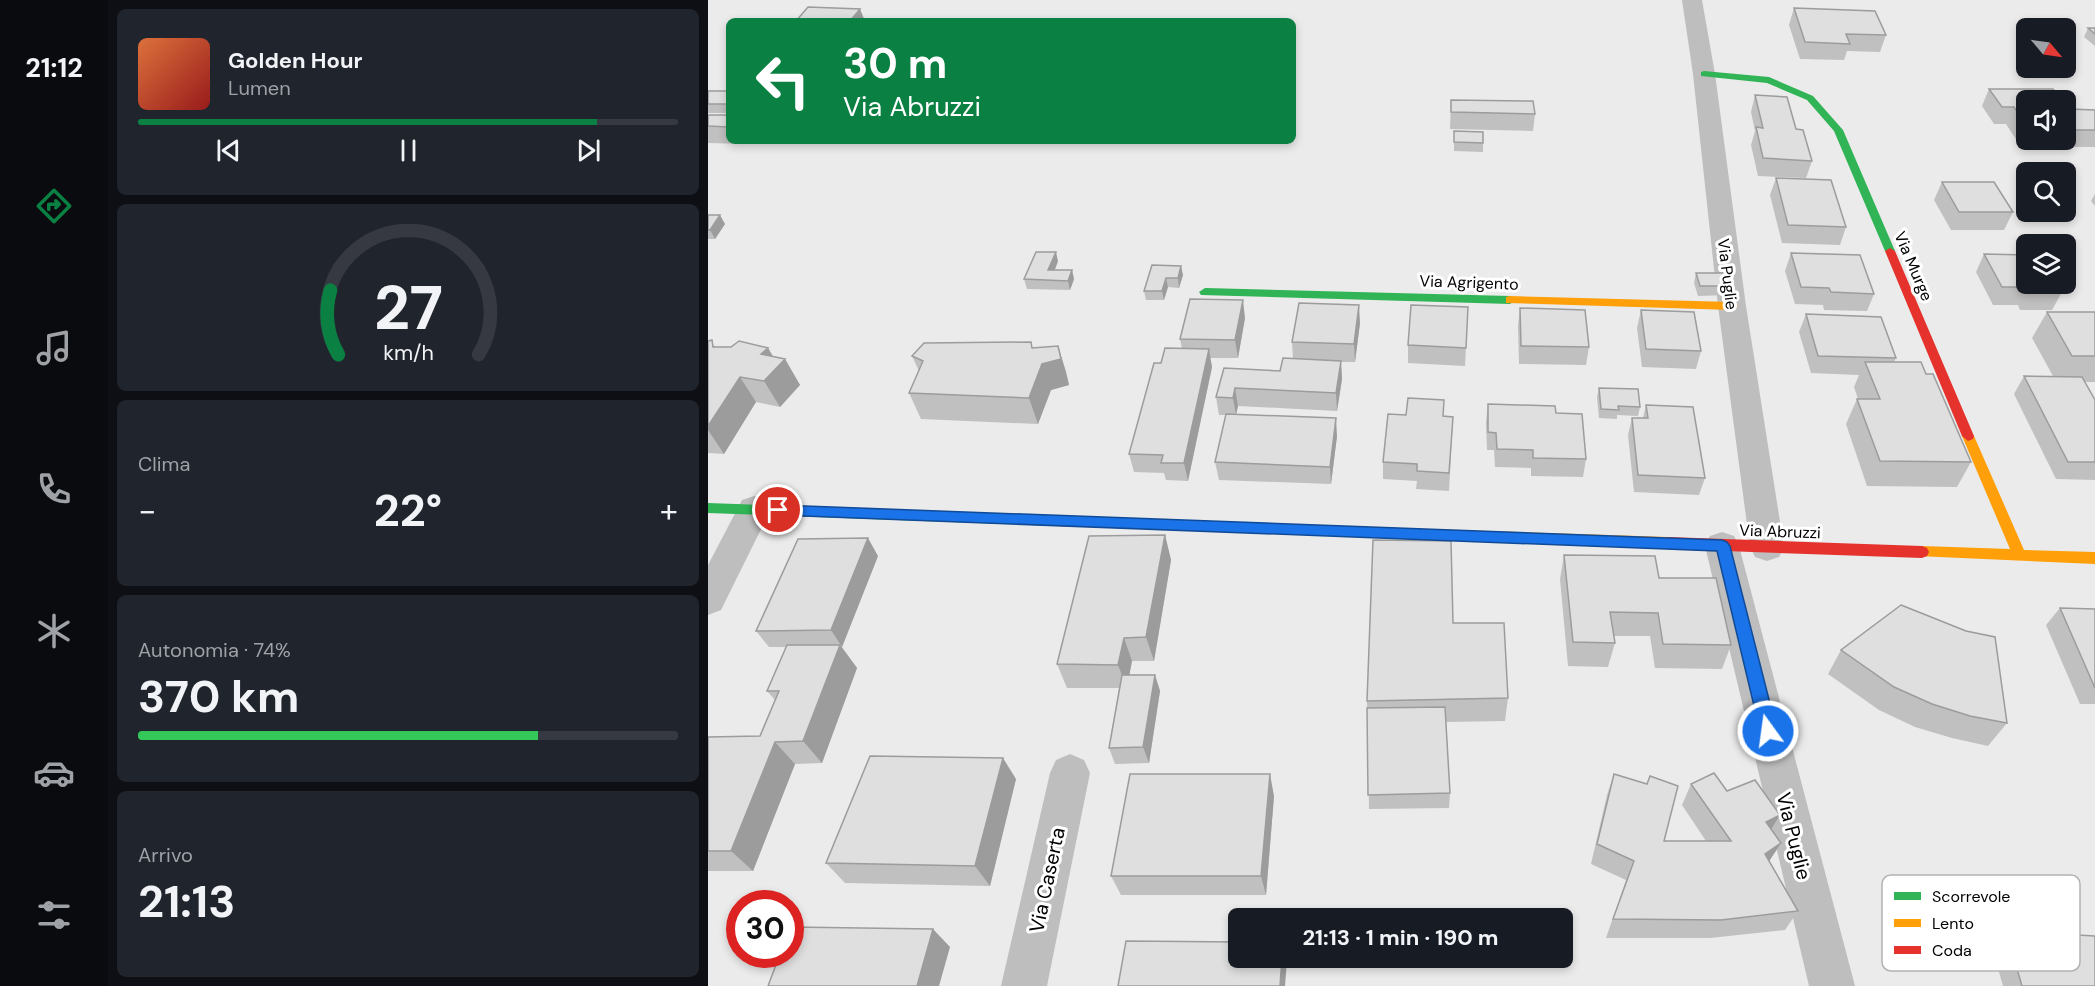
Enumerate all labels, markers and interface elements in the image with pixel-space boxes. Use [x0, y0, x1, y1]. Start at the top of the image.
north arrow [2016, 18, 2076, 78]
map controls [2016, 18, 2076, 294]
text: 30 m [843, 36, 947, 91]
icon: left [744, 42, 822, 120]
text: Golden Hour [228, 46, 363, 75]
text: 21:12 [25, 50, 83, 85]
text: Lumen [228, 75, 291, 101]
text: Via Abruzzi [843, 89, 981, 124]
button: sound [2016, 90, 2076, 150]
icon: previous [212, 134, 245, 167]
icon: pause [392, 134, 425, 167]
icon: next [572, 134, 605, 167]
button: search [2016, 162, 2076, 222]
icon: directions [33, 185, 75, 227]
street label: Via Murge [1890, 228, 1938, 304]
button: layers [2016, 234, 2076, 294]
street label: Via Puglie [1713, 237, 1742, 311]
text: 27 [373, 267, 443, 348]
street label: Via Agrigento [1419, 270, 1519, 295]
icon: music [33, 327, 75, 369]
text: km/h [383, 339, 433, 367]
text: Clima [138, 451, 190, 477]
icon: phone [33, 468, 75, 510]
text: 22° [374, 481, 442, 540]
pin [752, 484, 803, 535]
text: − [138, 489, 156, 532]
text: + [660, 489, 678, 532]
icon: arrive [761, 493, 794, 526]
street label: Via Abruzzi [1739, 520, 1821, 543]
icon: climate [33, 610, 75, 652]
text: Autonomia · 74% [138, 637, 291, 663]
text: 370 km [138, 667, 299, 726]
position arrow [1736, 699, 1800, 763]
icon: car [33, 752, 75, 794]
street label: Via Puglie [1771, 790, 1817, 882]
street label: Via Caserta [1023, 825, 1071, 935]
text: Arrivo [138, 842, 193, 868]
text: 21:13 [138, 872, 235, 931]
legend [1882, 875, 2080, 971]
text: Scorrevole [1932, 886, 2010, 907]
speed limit sign: 30 [726, 890, 804, 968]
icon: filters [33, 894, 75, 936]
text: Lento [1932, 913, 1974, 934]
text: 21:13 · 1 min · 190 m [1302, 923, 1499, 952]
text: Coda [1932, 940, 1972, 961]

